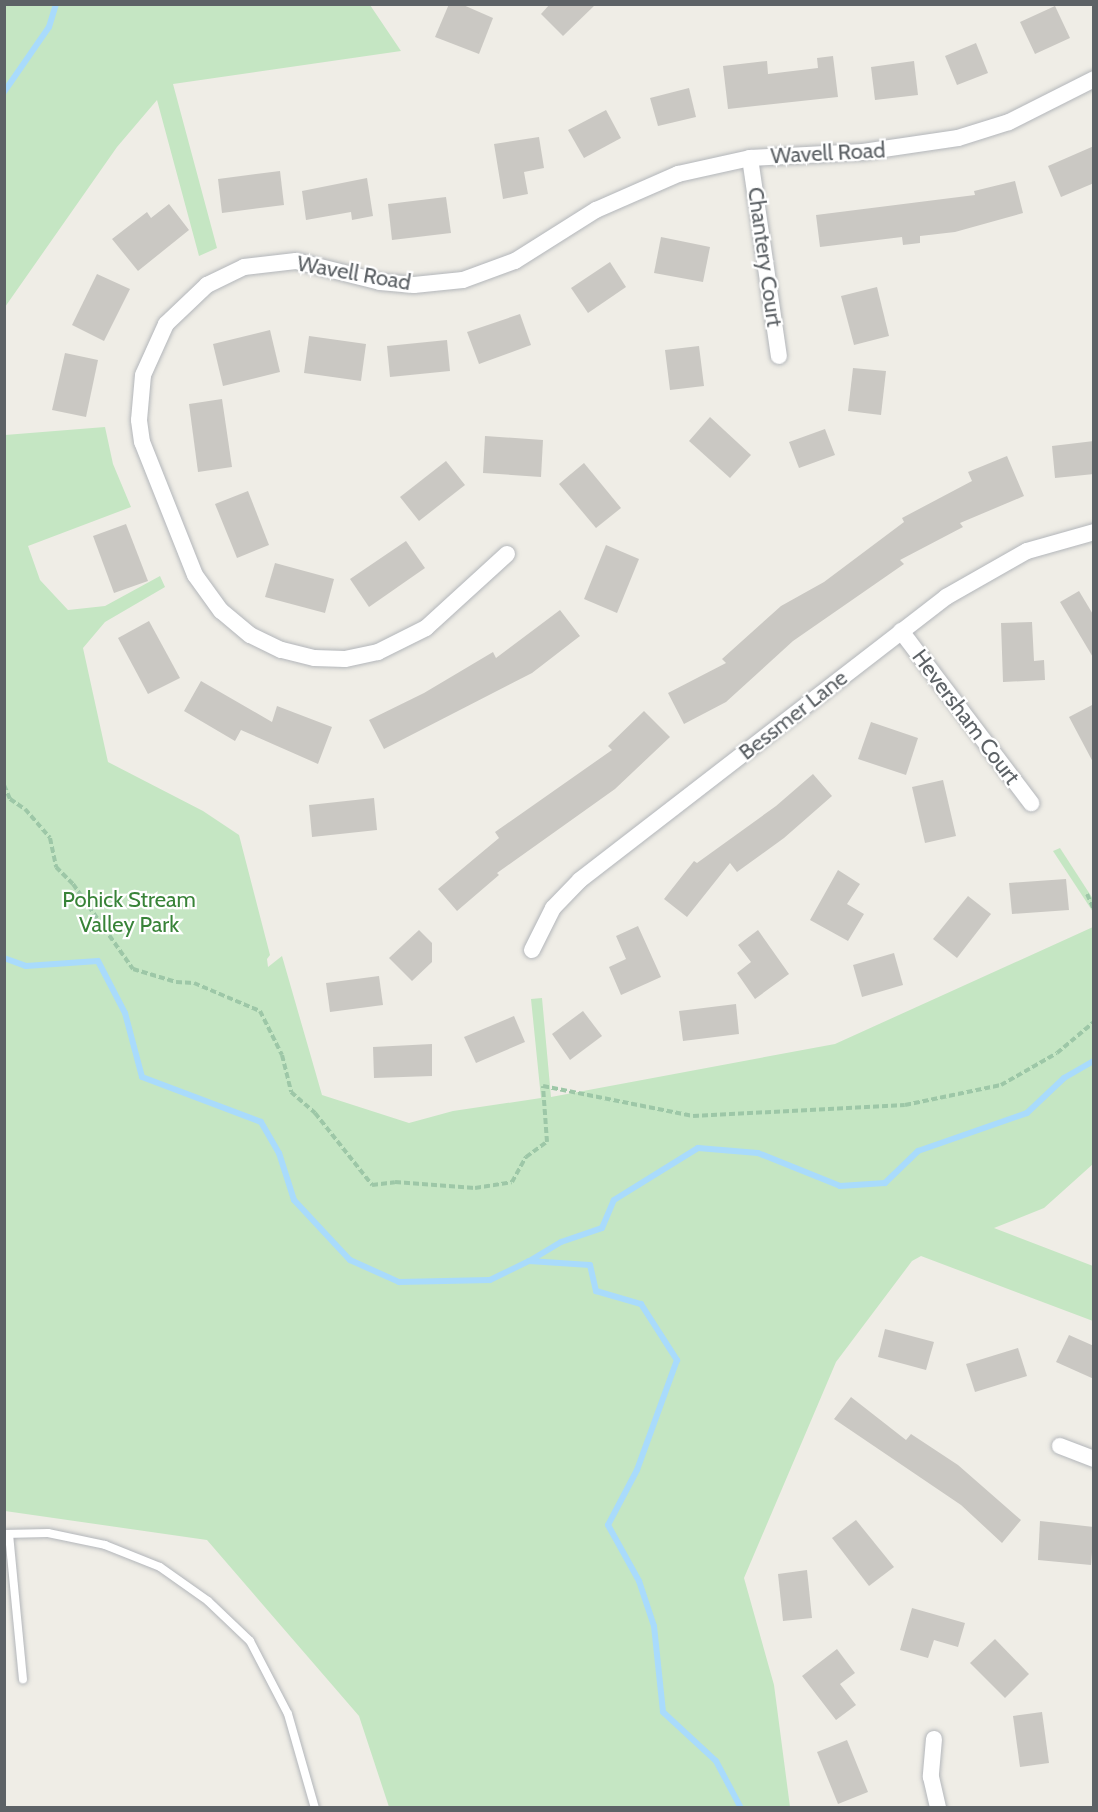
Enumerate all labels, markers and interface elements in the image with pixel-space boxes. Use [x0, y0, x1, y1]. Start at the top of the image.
street label: Wavell Road [770, 137, 886, 169]
street label: Chantery Court [742, 185, 788, 329]
street label: Wavell Road [295, 250, 413, 296]
street label: Heversham Court [907, 644, 1025, 790]
street label: Bessmer Lane [734, 665, 852, 765]
park label: Pohick Stream Valley Park [62, 886, 196, 938]

